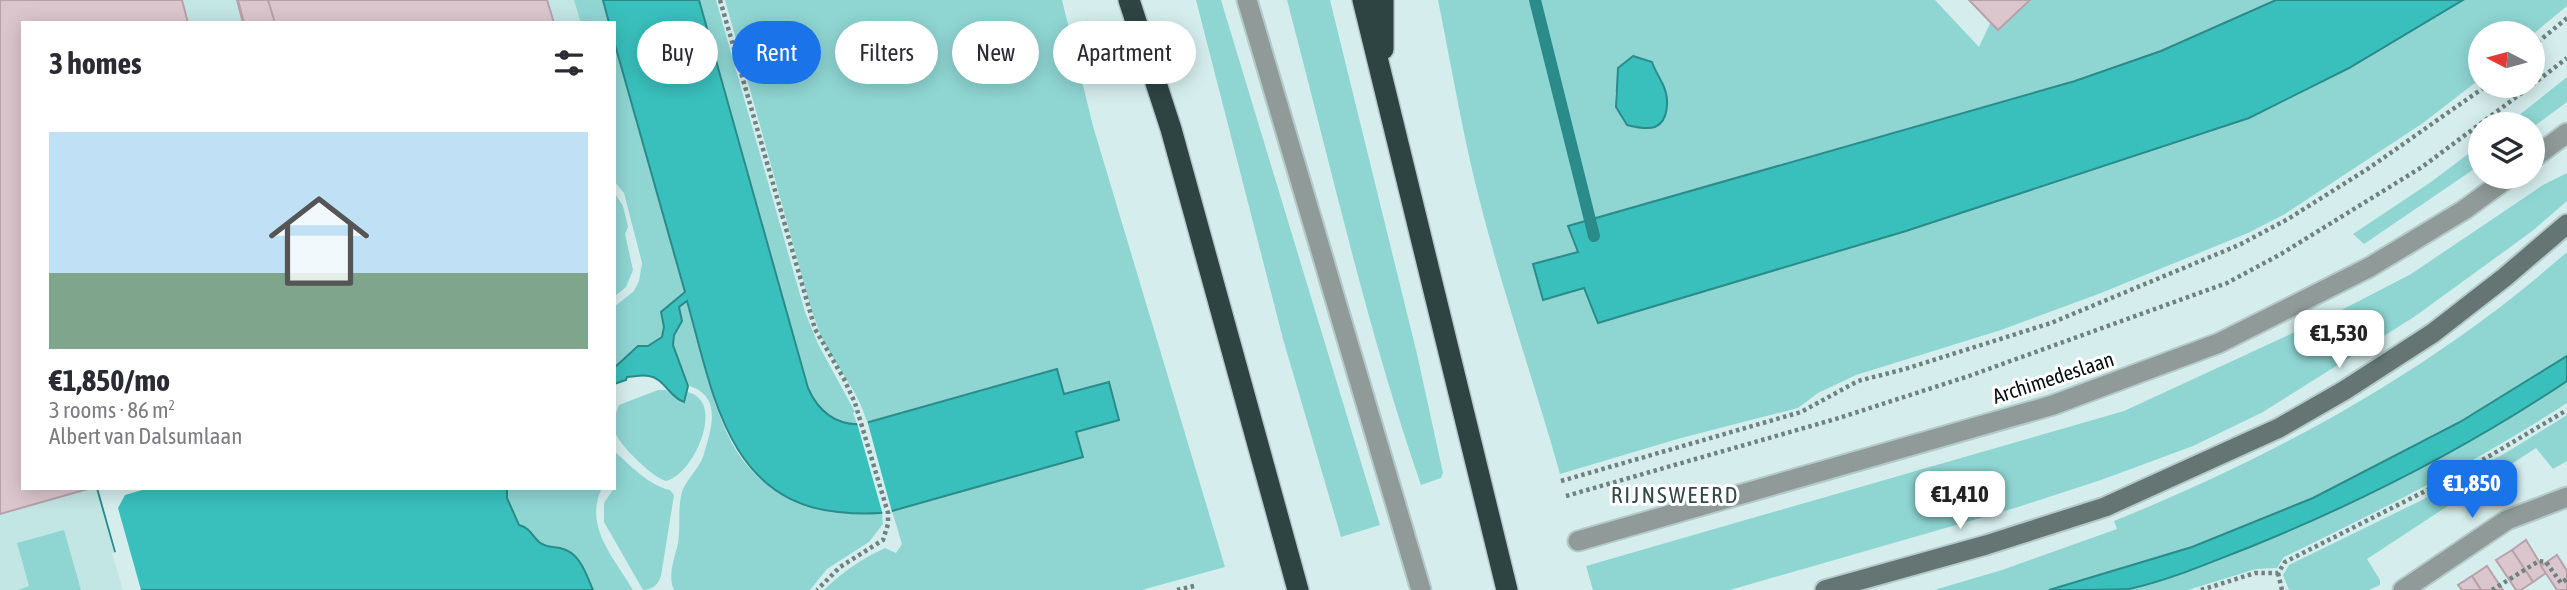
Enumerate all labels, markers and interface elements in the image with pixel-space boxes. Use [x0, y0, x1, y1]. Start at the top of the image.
chip: Buy [637, 21, 718, 84]
chip: Rent [732, 21, 821, 84]
chip: Filters [835, 21, 938, 84]
chip: New [952, 21, 1039, 84]
chip: Apartment [1053, 21, 1196, 84]
north arrow [2468, 21, 2544, 98]
map controls [2468, 21, 2545, 189]
icon: filters [550, 44, 588, 82]
text: 3 homes [49, 46, 142, 80]
button: layers [2468, 112, 2545, 189]
icon: home [256, 178, 382, 304]
pin: €1,530 [2282, 310, 2396, 370]
text: €1,530 [2310, 320, 2368, 346]
street label: Archimedeslaan [1989, 346, 2117, 408]
text: €1,850/mo [49, 363, 170, 397]
text: 3 rooms · 86 m² [49, 397, 175, 423]
text: Albert van Dalsumlaan [49, 423, 242, 449]
pin: €1,850 [2415, 461, 2529, 520]
text: €1,850 [2443, 470, 2501, 496]
pin: €1,410 [1903, 472, 2017, 531]
text: €1,410 [1931, 481, 1989, 507]
district label: RIJNSWEERD [1611, 482, 1739, 508]

